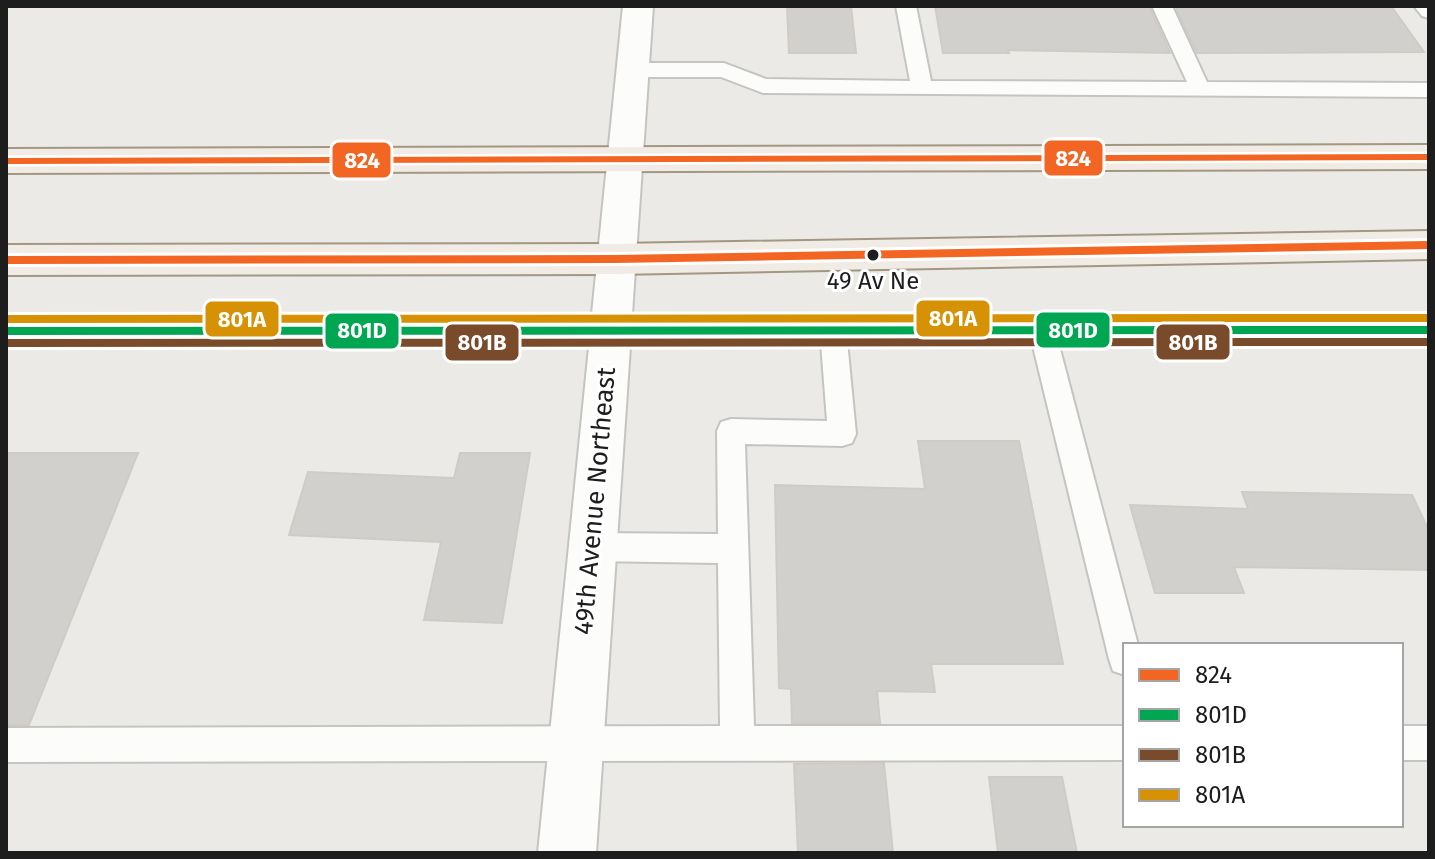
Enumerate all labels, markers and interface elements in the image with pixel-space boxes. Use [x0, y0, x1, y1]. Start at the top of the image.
line badge: 824 [1043, 139, 1104, 177]
line badge: 824 [331, 141, 392, 179]
text: 824 [1055, 145, 1091, 172]
text: 824 [344, 147, 380, 174]
marker: 49 Av Ne [865, 247, 881, 263]
place label: 49 Av Ne [827, 267, 919, 295]
line badge: 801A [915, 299, 991, 338]
line badge: 801A [204, 300, 280, 338]
text: 801A [929, 305, 978, 332]
text: 801A [218, 306, 267, 333]
line badge: 801D [1035, 311, 1111, 349]
line badge: 801D [324, 312, 400, 350]
text: 801D [337, 317, 387, 344]
text: 801D [1048, 317, 1098, 344]
line badge: 801B [444, 323, 520, 362]
line badge: 801B [1155, 323, 1231, 361]
text: 801B [458, 329, 506, 356]
text: 801B [1169, 329, 1217, 356]
street label: 49th Avenue Northeast [568, 365, 622, 636]
legend [1123, 643, 1403, 827]
text: 824 [1195, 661, 1232, 689]
text: 801D [1195, 701, 1247, 729]
text: 801B [1195, 741, 1246, 769]
text: 801A [1195, 781, 1245, 809]

